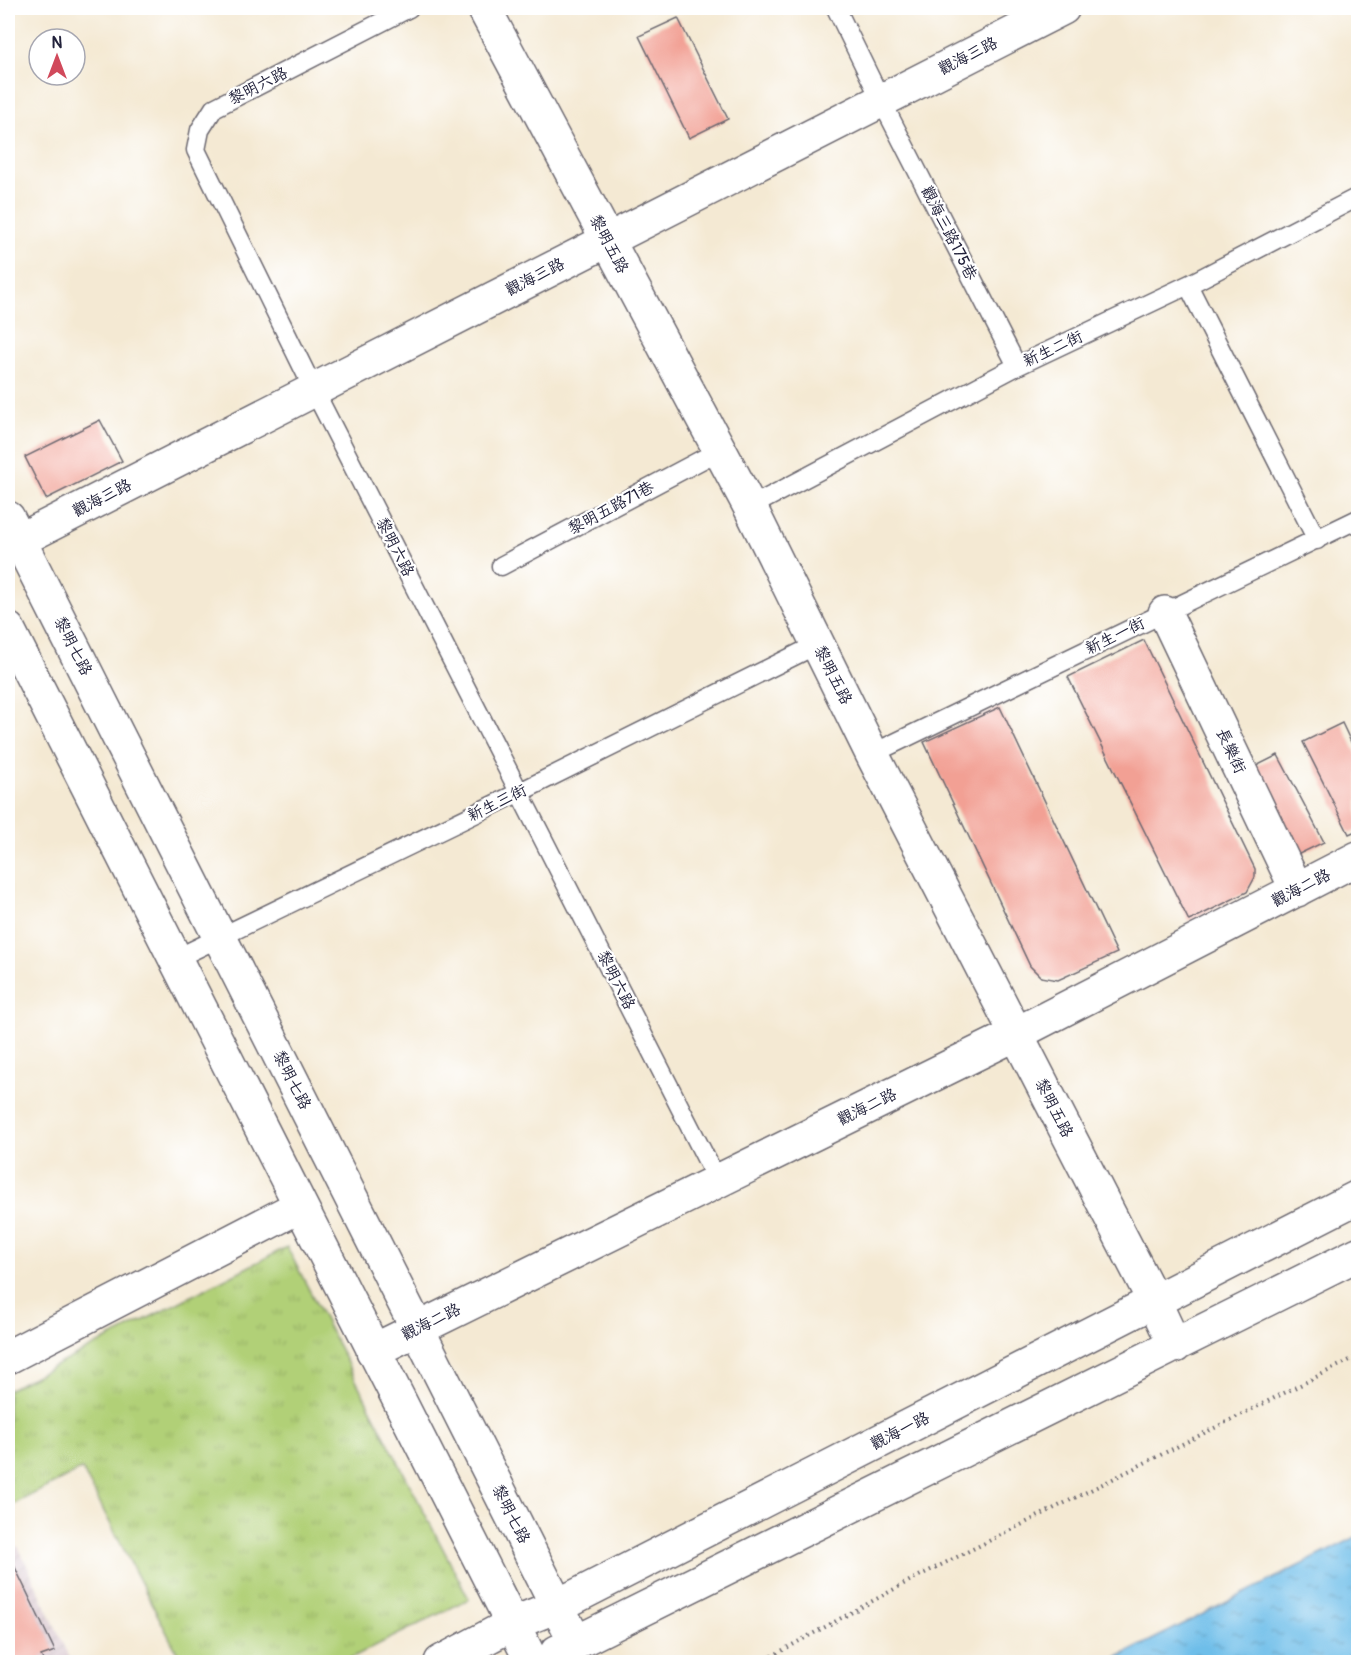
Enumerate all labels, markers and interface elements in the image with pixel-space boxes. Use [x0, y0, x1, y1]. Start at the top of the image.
north arrow [27, 27, 87, 87]
text: N [52, 33, 63, 53]
street label: 觀海三路 [935, 33, 1001, 79]
street label: 黎明六路 [225, 63, 291, 109]
street label: 觀海三路175巷 [917, 182, 981, 284]
street label: 黎明五路 [585, 211, 633, 277]
street label: 觀海三路 [502, 254, 568, 300]
street label: 新生二街 [1020, 326, 1086, 372]
street label: 觀海三路 [69, 475, 135, 521]
street label: 黎明五路71巷 [564, 477, 658, 539]
street label: 黎明六路 [372, 514, 418, 580]
street label: 黎明七路 [50, 613, 96, 679]
street label: 新生一街 [1082, 613, 1148, 659]
street label: 黎明五路 [810, 642, 856, 708]
street label: 長樂街 [1212, 725, 1250, 777]
street label: 新生三街 [464, 780, 530, 826]
street label: 觀海二路 [1268, 865, 1334, 911]
street label: 黎明六路 [593, 947, 639, 1013]
street label: 黎明七路 [269, 1047, 315, 1113]
street label: 黎明五路 [1031, 1075, 1077, 1141]
street label: 觀海二路 [834, 1084, 900, 1130]
street label: 觀海二路 [398, 1299, 464, 1345]
street label: 觀海一路 [867, 1408, 933, 1454]
street label: 黎明七路 [488, 1481, 534, 1547]

